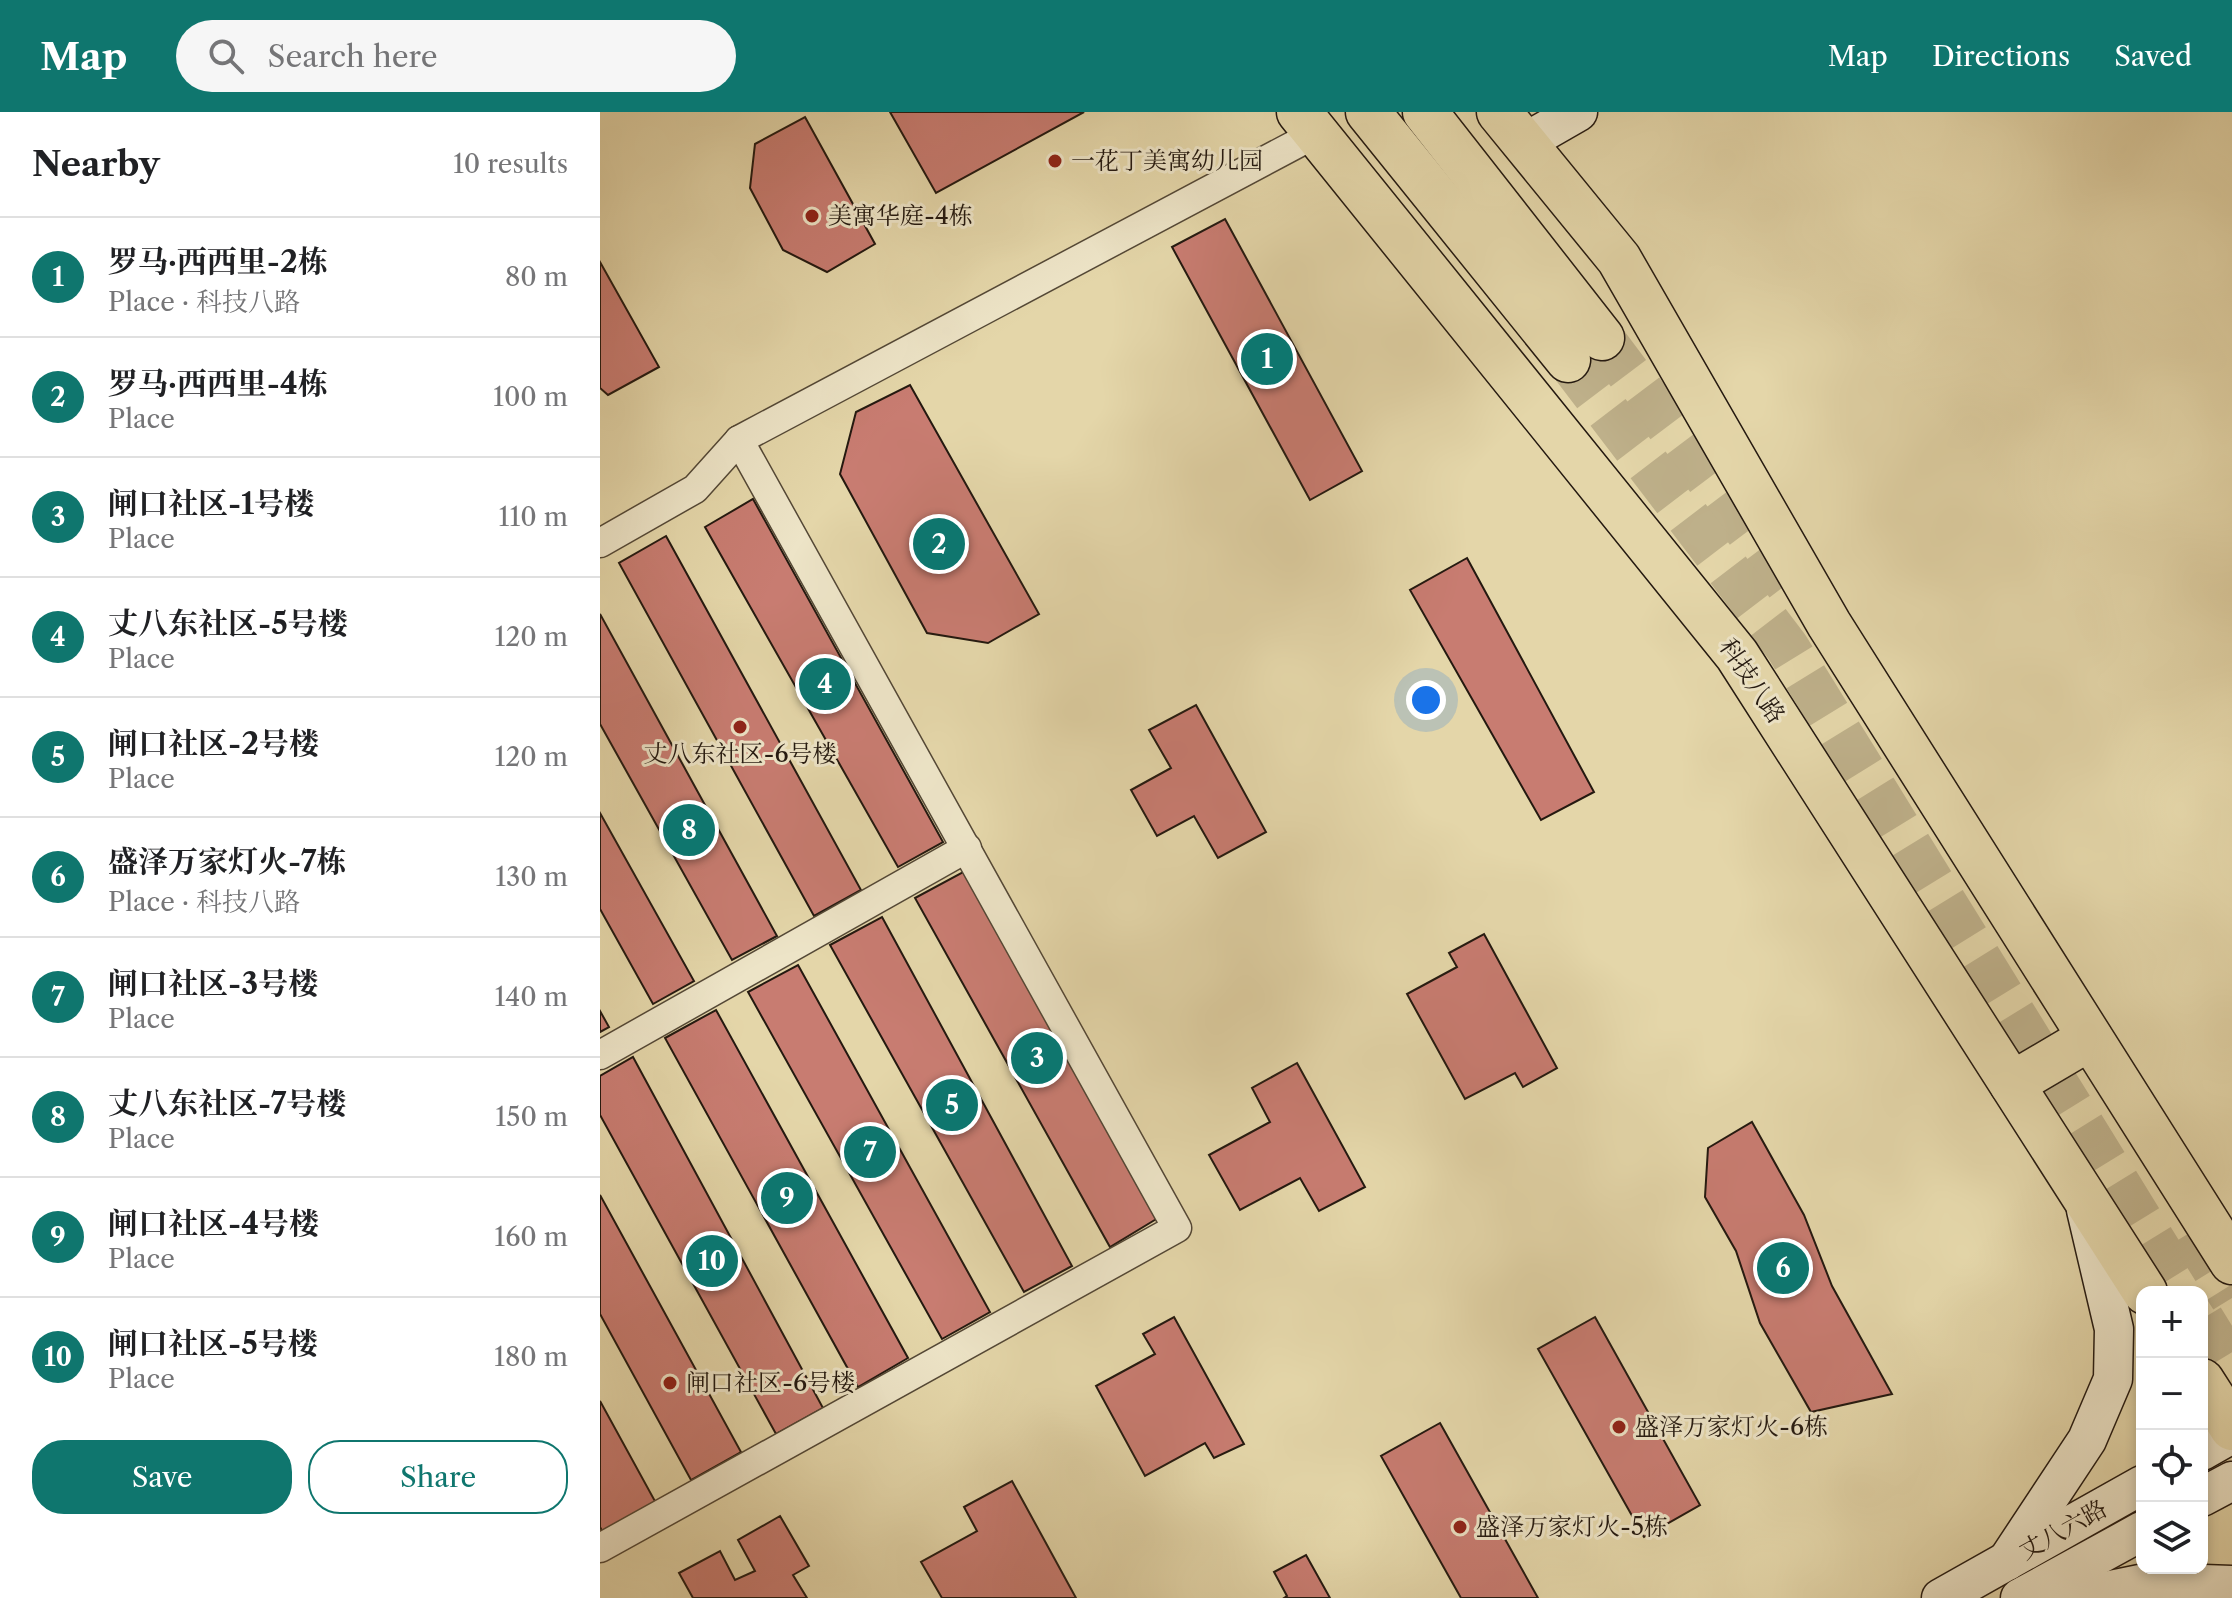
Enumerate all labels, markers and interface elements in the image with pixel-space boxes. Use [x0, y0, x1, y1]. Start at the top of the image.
search box [176, 20, 736, 92]
text: Map [40, 33, 128, 80]
icon: search [204, 34, 248, 78]
text: Search here [268, 38, 438, 75]
text: Map [1828, 39, 1888, 73]
text: Directions [1932, 39, 2070, 73]
text: Saved [2114, 39, 2192, 73]
text: Nearby [32, 143, 160, 185]
place label: 一花丁美寓幼儿园 [1071, 146, 1263, 175]
text: 10 results [453, 148, 568, 180]
marker: 一花丁美寓幼儿园 [1046, 152, 1064, 170]
place label: 美寓华庭-4栋 [828, 201, 973, 230]
marker: 美寓华庭-4栋 [803, 207, 821, 225]
text: 罗马·西西里-2栋 [108, 243, 328, 280]
text: 1 [52, 261, 64, 293]
text: 80 m [505, 261, 568, 293]
text: Place · 科技八路 [108, 286, 300, 318]
pin: 1 [1241, 329, 1293, 389]
text: 罗马·西西里-4栋 [108, 365, 328, 402]
text: 2 [50, 381, 66, 413]
text: 100 m [493, 381, 568, 413]
text: Place [108, 403, 175, 435]
text: 闸口社区-1号楼 [108, 485, 314, 522]
text: 3 [51, 501, 65, 533]
text: 110 m [499, 501, 568, 533]
pin: 2 [913, 514, 965, 574]
text: Place [108, 523, 175, 555]
text: 丈八东社区-5号楼 [108, 605, 348, 642]
text: 4 [50, 621, 66, 653]
text: 120 m [494, 621, 568, 653]
street label: 科技八路 [1714, 633, 1791, 729]
text: Place [108, 643, 175, 675]
pin: 4 [799, 654, 851, 714]
your location [1406, 680, 1446, 720]
marker: 丈八东社区-6号楼 [731, 718, 749, 736]
text: 闸口社区-2号楼 [108, 725, 319, 762]
place label: 丈八东社区-6号楼 [643, 739, 837, 768]
text: 5 [51, 741, 65, 773]
text: 120 m [494, 741, 568, 773]
text: Place [108, 763, 175, 795]
pin: 8 [663, 800, 715, 860]
text: 盛泽万家灯火-7栋 [108, 843, 346, 880]
text: 6 [50, 861, 66, 893]
text: 130 m [495, 861, 568, 893]
text: Place · 科技八路 [108, 886, 300, 918]
text: 闸口社区-3号楼 [108, 965, 318, 1002]
text: 7 [51, 981, 65, 1013]
text: 140 m [494, 981, 568, 1013]
text: Place [108, 1003, 175, 1035]
pin: 3 [1011, 1028, 1063, 1088]
pin: 5 [926, 1075, 978, 1135]
text: 丈八东社区-7号楼 [108, 1085, 346, 1122]
text: 8 [50, 1101, 66, 1133]
text: 150 m [495, 1101, 568, 1133]
pin: 7 [844, 1122, 896, 1182]
text: Place [108, 1123, 175, 1155]
pin: 9 [761, 1168, 813, 1228]
text: 闸口社区-4号楼 [108, 1205, 319, 1242]
text: 9 [50, 1221, 66, 1253]
text: 160 m [494, 1221, 568, 1253]
pin: 10 [686, 1231, 738, 1291]
pin: 6 [1757, 1238, 1809, 1298]
text: Place [108, 1243, 175, 1275]
map controls [2136, 1286, 2208, 1574]
button: + [2136, 1286, 2208, 1358]
text: 闸口社区-5号楼 [108, 1325, 318, 1362]
text: 10 [44, 1341, 72, 1373]
text: 180 m [494, 1341, 568, 1373]
button: − [2136, 1358, 2208, 1430]
text: Place [108, 1363, 175, 1395]
place label: 闸口社区-6号楼 [686, 1368, 855, 1397]
marker: 闸口社区-6号楼 [661, 1374, 679, 1392]
place label: 盛泽万家灯火-6栋 [1635, 1412, 1828, 1441]
marker: 盛泽万家灯火-6栋 [1610, 1418, 1628, 1436]
button: locate [2136, 1430, 2208, 1502]
button: Save [32, 1440, 292, 1514]
button: Share [308, 1440, 568, 1514]
street label: 丈八六路 [2014, 1494, 2112, 1566]
button: layers [2136, 1502, 2208, 1574]
place label: 盛泽万家灯火-5栋 [1476, 1512, 1668, 1541]
marker: 盛泽万家灯火-5栋 [1451, 1518, 1469, 1536]

